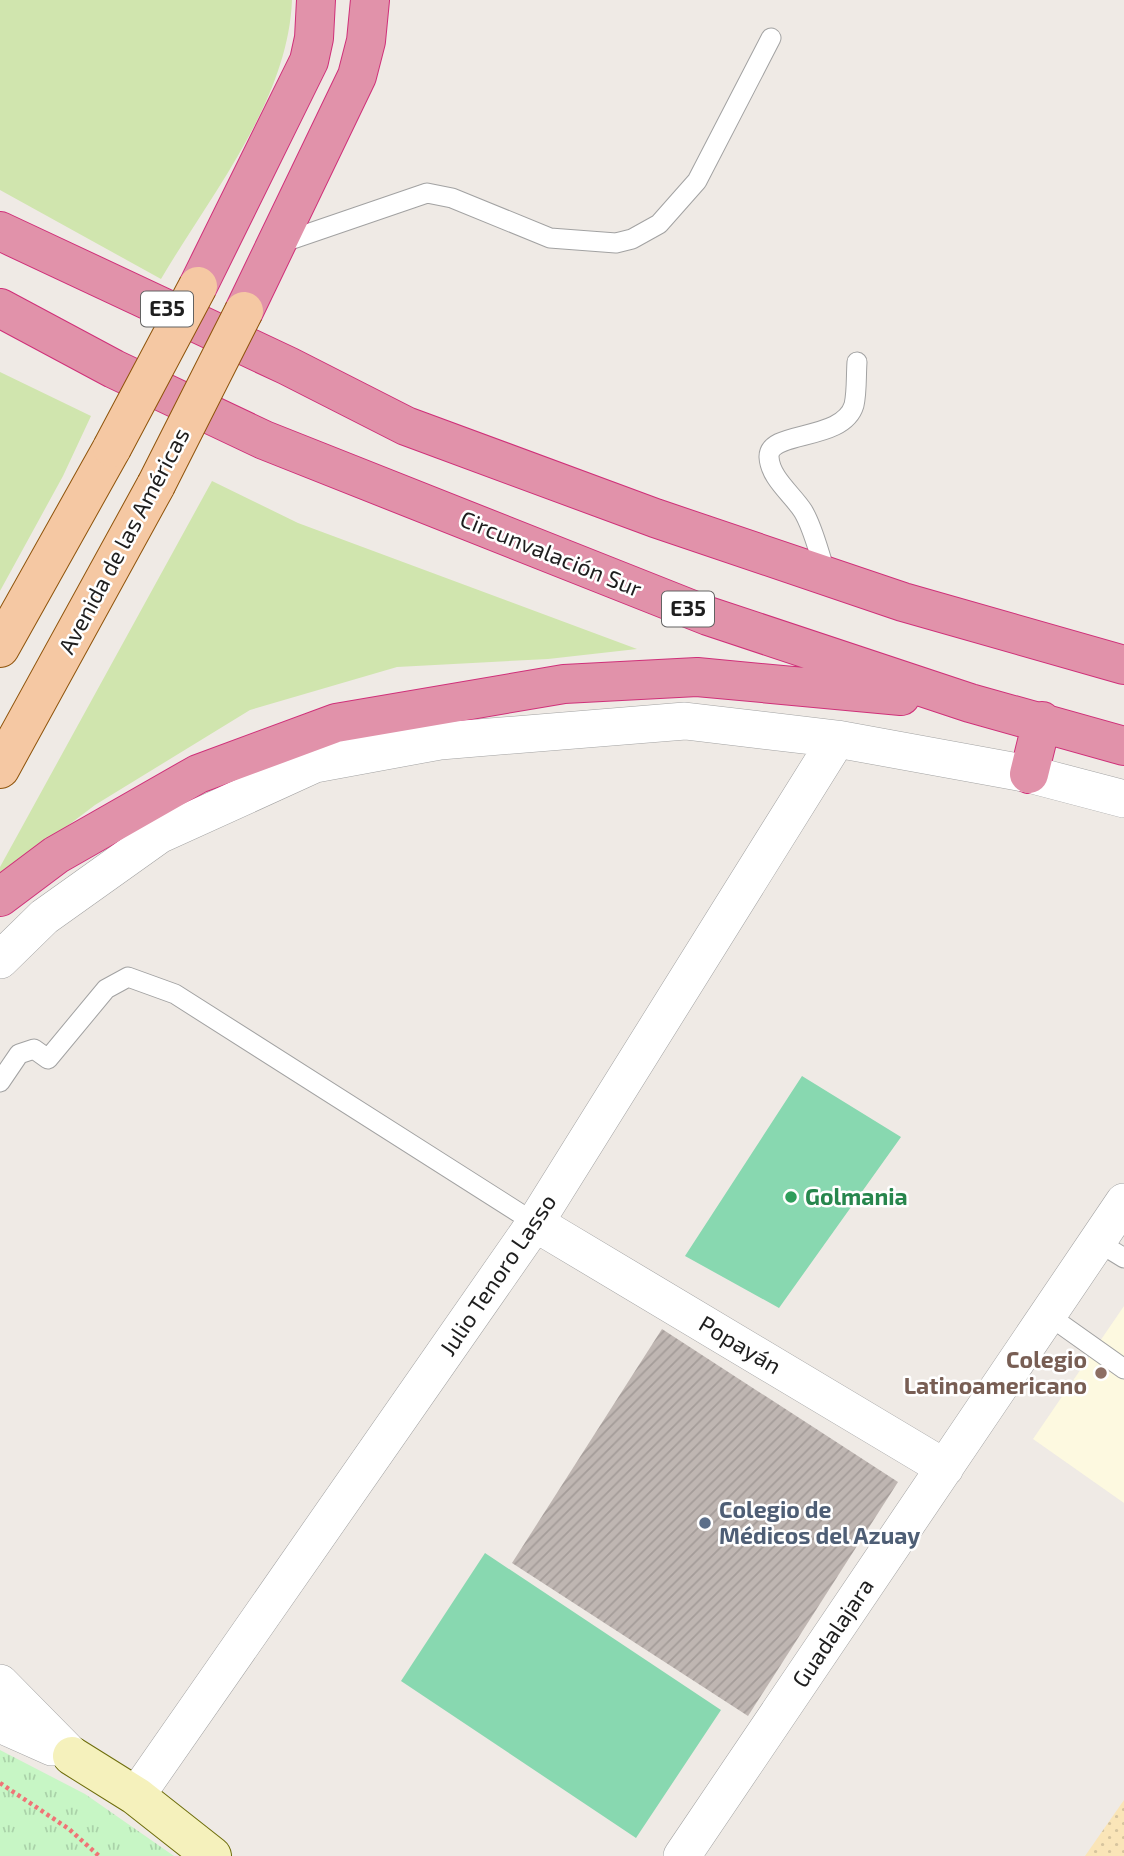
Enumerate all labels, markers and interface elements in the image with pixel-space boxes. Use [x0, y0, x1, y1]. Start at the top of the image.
road number: E35 [141, 292, 193, 326]
street label: Avenida de las Américas [52, 423, 195, 658]
street label: Circunvalación Sur [456, 504, 646, 602]
road number: E35 [662, 592, 714, 626]
place label: Golmania [805, 1182, 908, 1210]
street label: Julio Tenoro Lasso [433, 1188, 562, 1360]
marker: Golmania [783, 1189, 799, 1205]
street label: Popayán [695, 1309, 787, 1379]
place label: Colegio Latinoamericano [904, 1345, 1087, 1399]
marker: Colegio Latinoamericano [1093, 1365, 1109, 1381]
place label: Colegio de Médicos del Azuay [719, 1495, 920, 1549]
marker: Colegio de Médicos del Azuay [697, 1515, 713, 1531]
street label: Guadalajara [785, 1573, 879, 1692]

